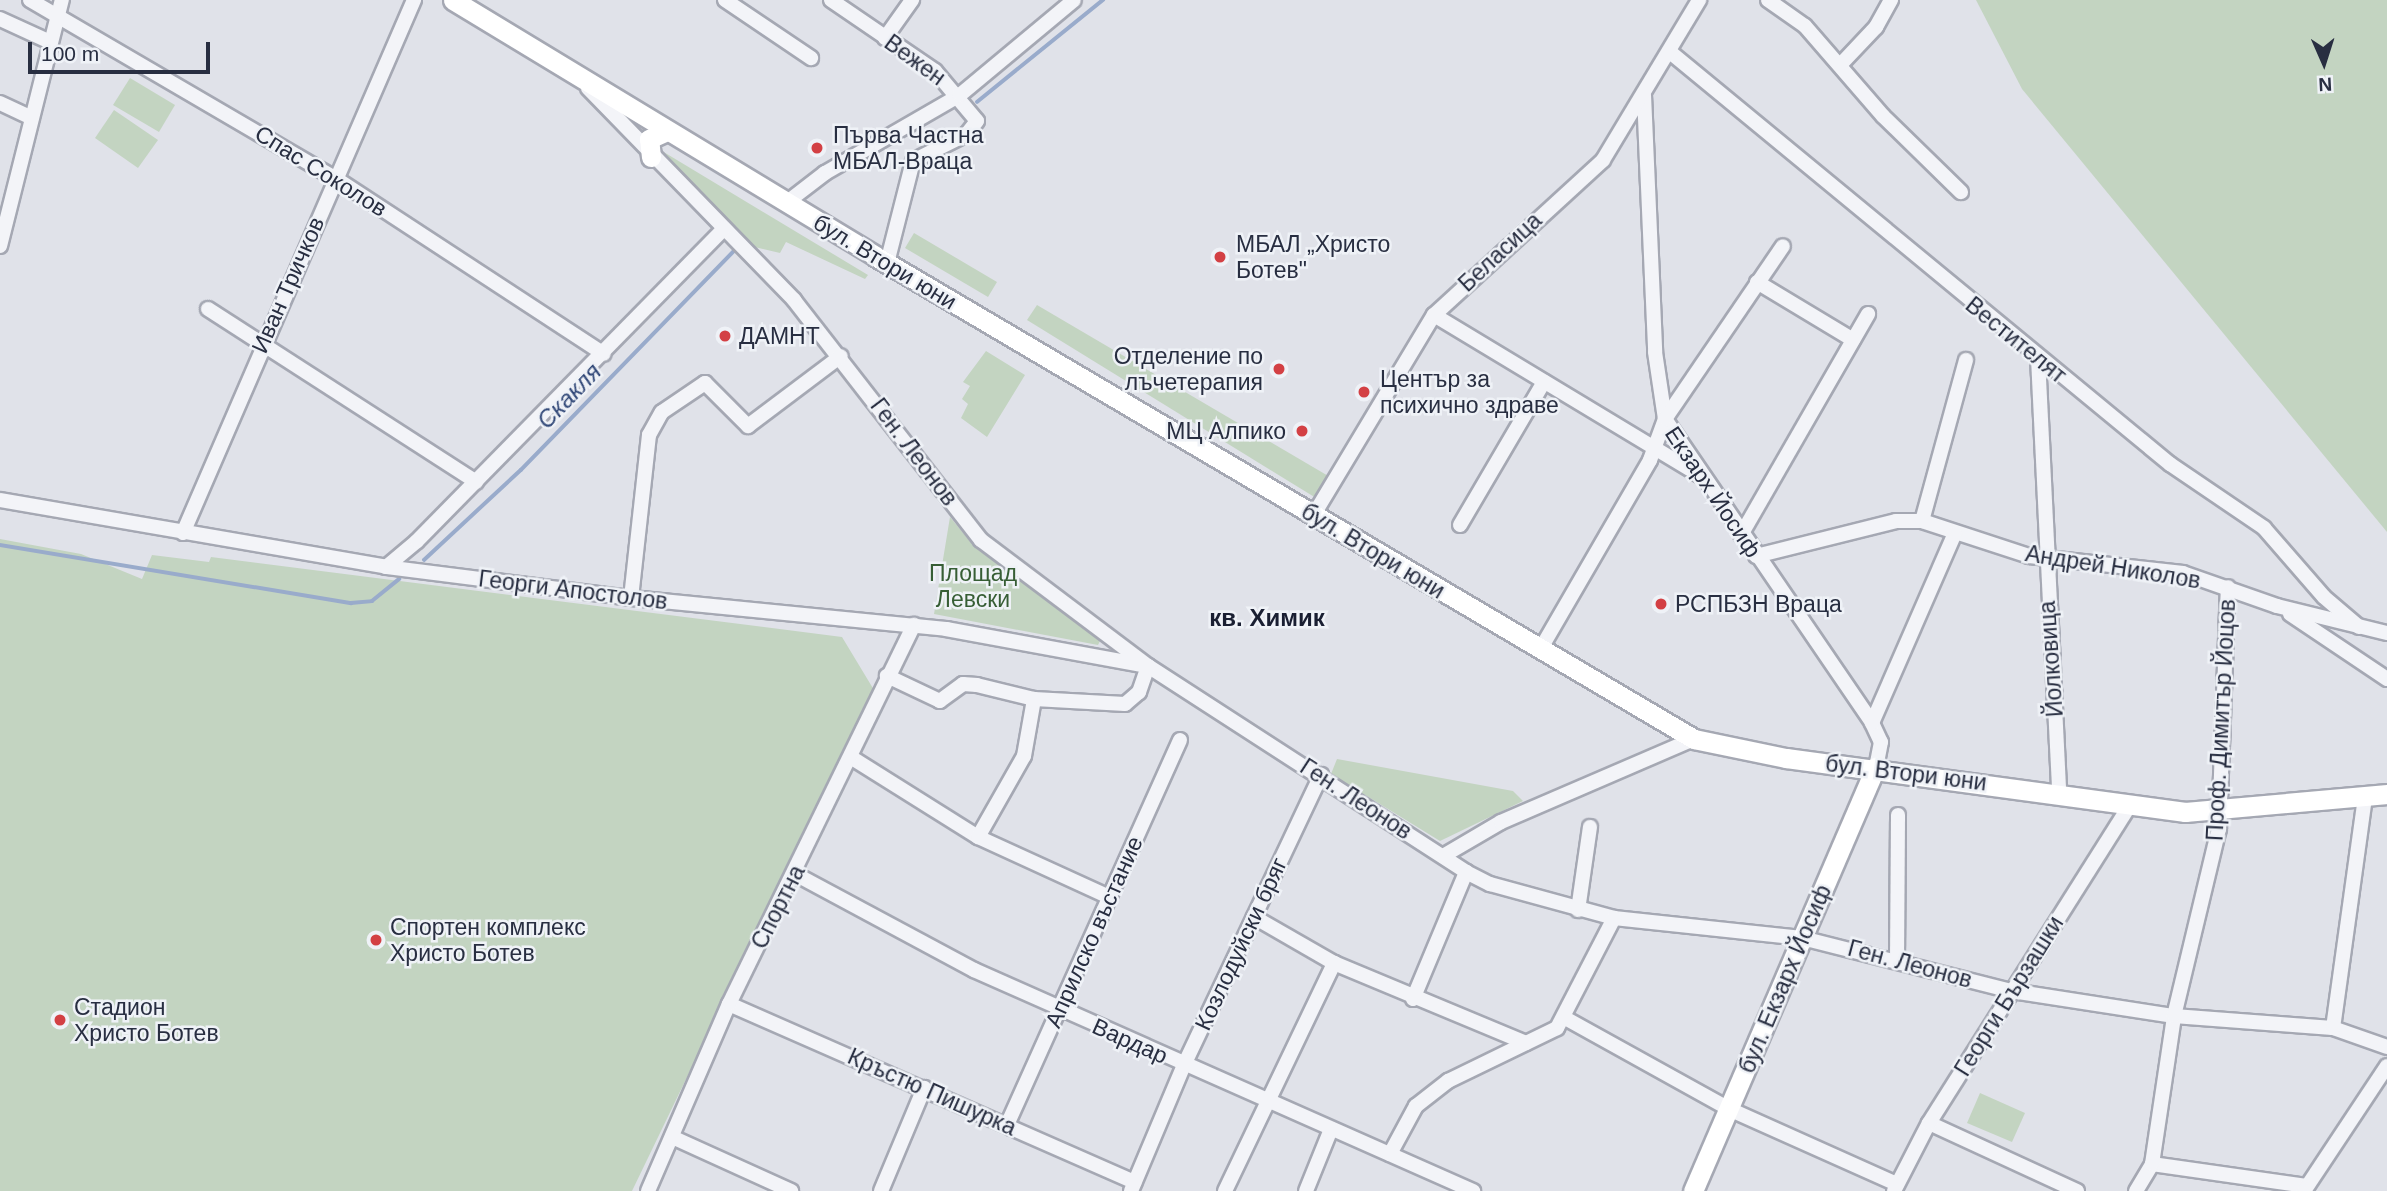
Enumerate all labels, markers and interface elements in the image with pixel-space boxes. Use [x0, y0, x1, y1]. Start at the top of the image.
scale bar [32, 28, 214, 72]
north arrow [2289, 28, 2359, 98]
street label: Вежен [879, 29, 951, 91]
text: 100 m [41, 42, 99, 65]
text: N [2318, 74, 2333, 95]
street label: Спас Соколов [250, 119, 392, 223]
place label: Първа Частна МБАЛ-Враца [833, 121, 983, 175]
marker: Първа Частна МБАЛ-Враца [807, 138, 827, 158]
street label: Беласица [1453, 207, 1547, 297]
street label: бул. Втори юни [808, 208, 962, 316]
street label: Иван Тричков [246, 213, 330, 357]
place label: МБАЛ „Христо Ботев" [1236, 230, 1390, 284]
marker: МБАЛ „Христо Ботев" [1210, 247, 1230, 267]
street label: Вестителят [1960, 291, 2072, 389]
place label: ДАМНТ [739, 322, 820, 350]
marker: ДАМНТ [717, 328, 733, 344]
place label: Отделение по лъчетерапия [1114, 342, 1263, 396]
water label: Скакля [531, 357, 607, 435]
marker: Отделение по лъчетерапия [1269, 359, 1289, 379]
place label: Център за психично здраве [1380, 365, 1559, 419]
marker: Център за психично здраве [1354, 382, 1374, 402]
street label: Ген. Леонов [865, 393, 963, 511]
place label: МЦ Алпико [1166, 417, 1286, 445]
marker: МЦ Алпико [1292, 421, 1312, 441]
street label: Екзарх Йосиф [1659, 421, 1767, 563]
street label: бул. Втори юни [1296, 497, 1450, 605]
street label: Андрей Николов [2023, 540, 2203, 594]
park label: Площад Левски [929, 559, 1017, 613]
street label: Георги Апостолов [477, 565, 669, 615]
place label: РСПБЗН Враца [1675, 590, 1842, 618]
marker: РСПБЗН Враца [1653, 596, 1669, 612]
street label: Проф. Димитър Йоцов [2201, 598, 2241, 842]
street label: Йолковица [2033, 600, 2069, 718]
district label: кв. Химик [1209, 604, 1325, 632]
street label: бул. Втори юни [1824, 749, 1988, 797]
street label: Ген. Леонов [1295, 753, 1417, 845]
street label: Априлско въстание [1039, 832, 1149, 1032]
street label: Козлодуйски бряг [1189, 853, 1293, 1035]
street label: Спортна [745, 861, 811, 953]
street label: бул. Екзарх Йосиф [1733, 881, 1837, 1077]
street label: Георги Бързашки [1949, 911, 2069, 1081]
place label: Спортен комплекс Христо Ботев [390, 913, 586, 967]
marker: Спортен комплекс Христо Ботев [368, 932, 384, 948]
street label: Ген. Леонов [1845, 934, 1975, 994]
place label: Стадион Христо Ботев [74, 993, 219, 1047]
marker: Стадион Христо Ботев [52, 1012, 68, 1028]
street label: Вардар [1088, 1012, 1172, 1070]
street label: Кръстю Пишурка [844, 1042, 1020, 1142]

